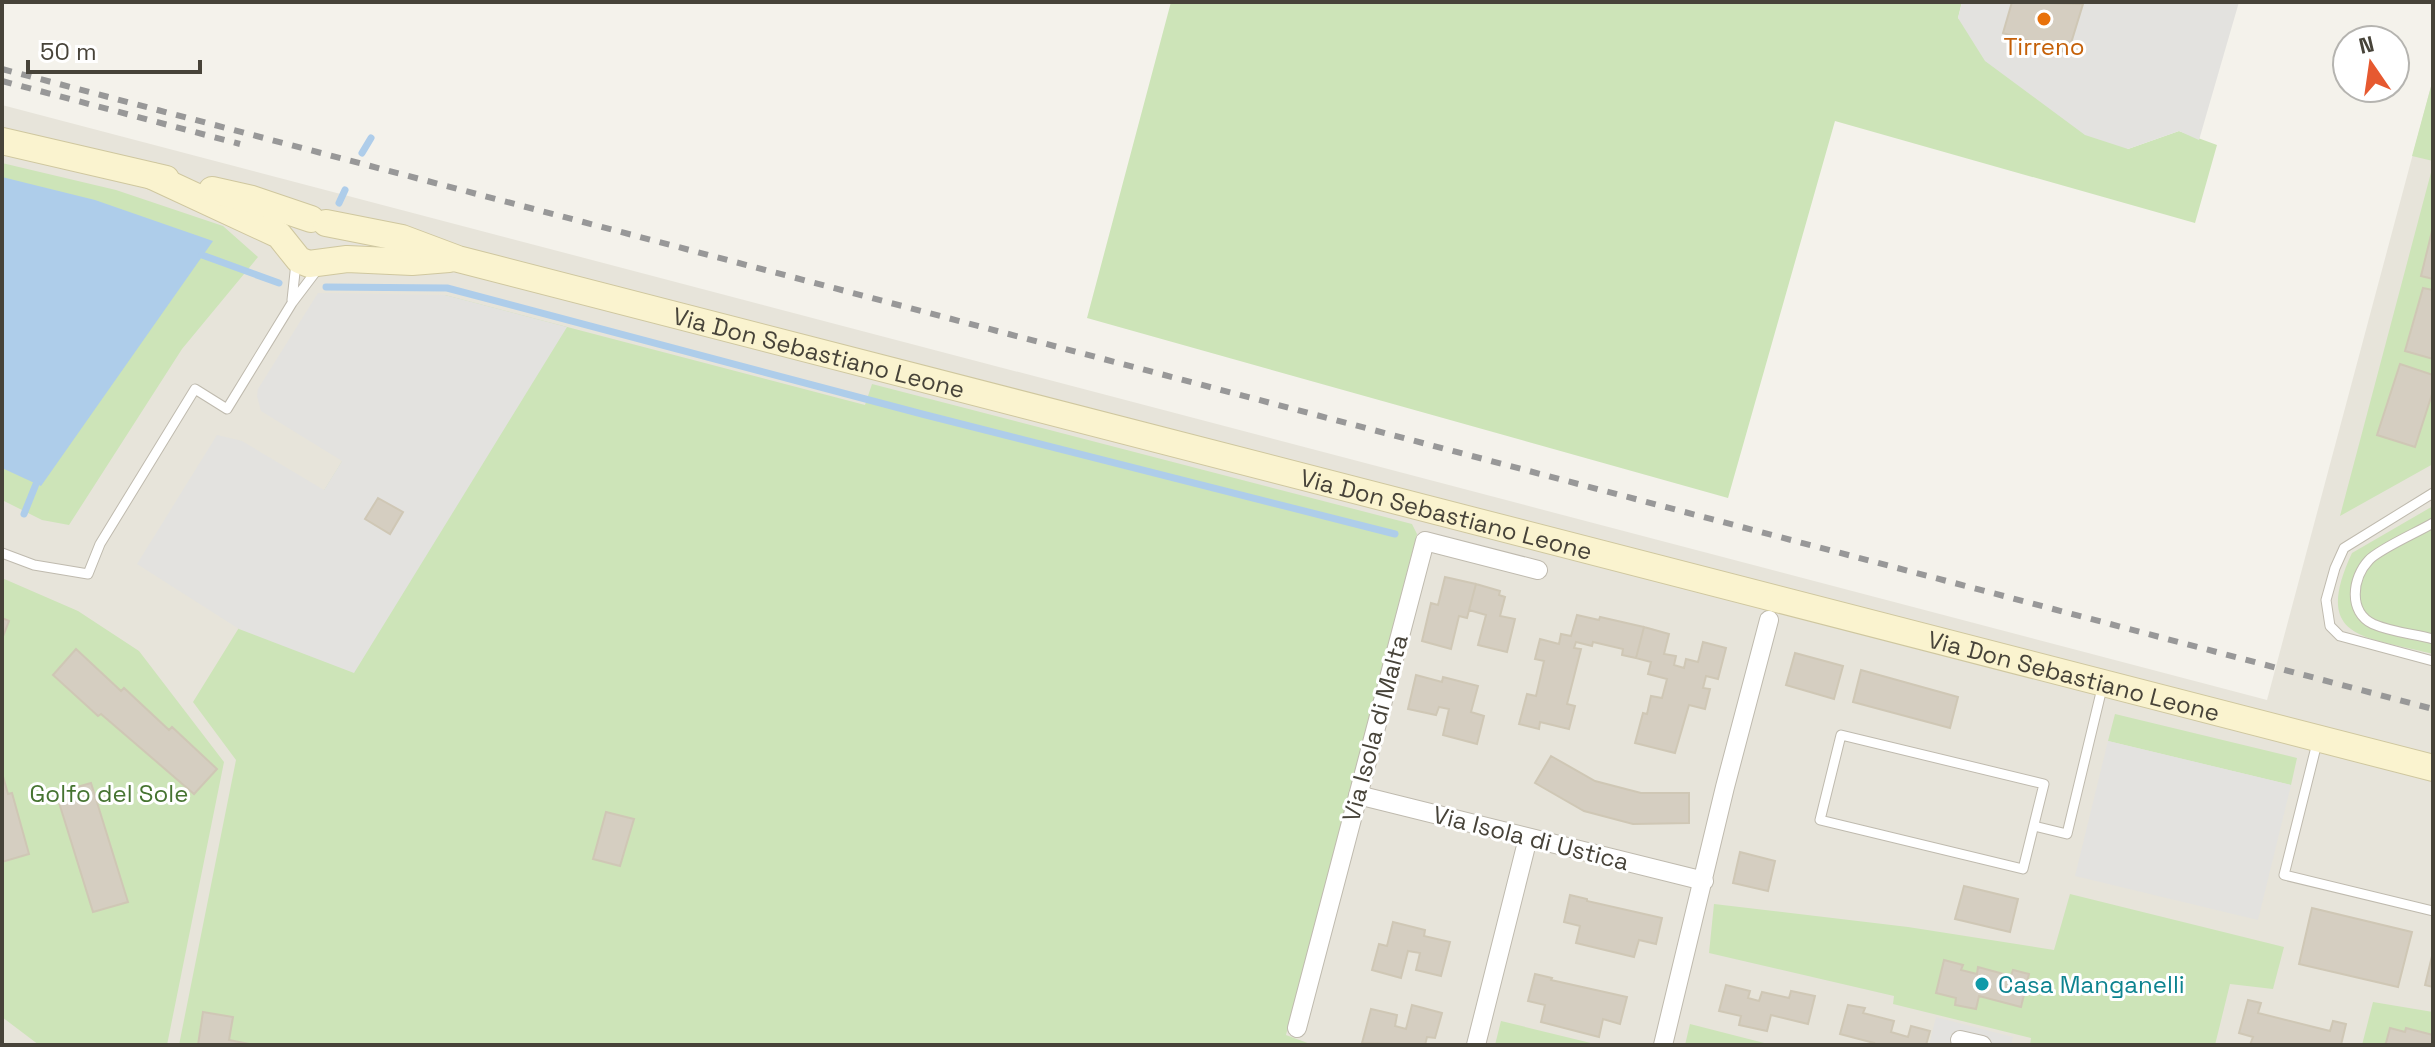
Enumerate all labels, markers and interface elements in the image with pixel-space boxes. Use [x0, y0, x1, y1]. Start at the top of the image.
marker: Tirreno [2035, 10, 2053, 28]
scale bar [28, 24, 200, 74]
north arrow [2331, 24, 2411, 104]
text: N [2356, 29, 2377, 60]
place label: Tirreno [2003, 31, 2085, 62]
text: 50 m [40, 36, 97, 67]
street label: Via Don Sebastiano Leone [670, 300, 968, 405]
street label: Via Don Sebastiano Leone [1297, 461, 1596, 566]
street label: Via Don Sebastiano Leone [1925, 623, 2223, 728]
street label: Via Isola di Malta [1335, 631, 1415, 825]
park label: Golfo del Sole [30, 778, 188, 809]
street label: Via Isola di Ustica [1430, 799, 1632, 877]
place label: Casa Manganelli [1998, 969, 2185, 1000]
marker: Casa Manganelli [1973, 975, 1991, 993]

